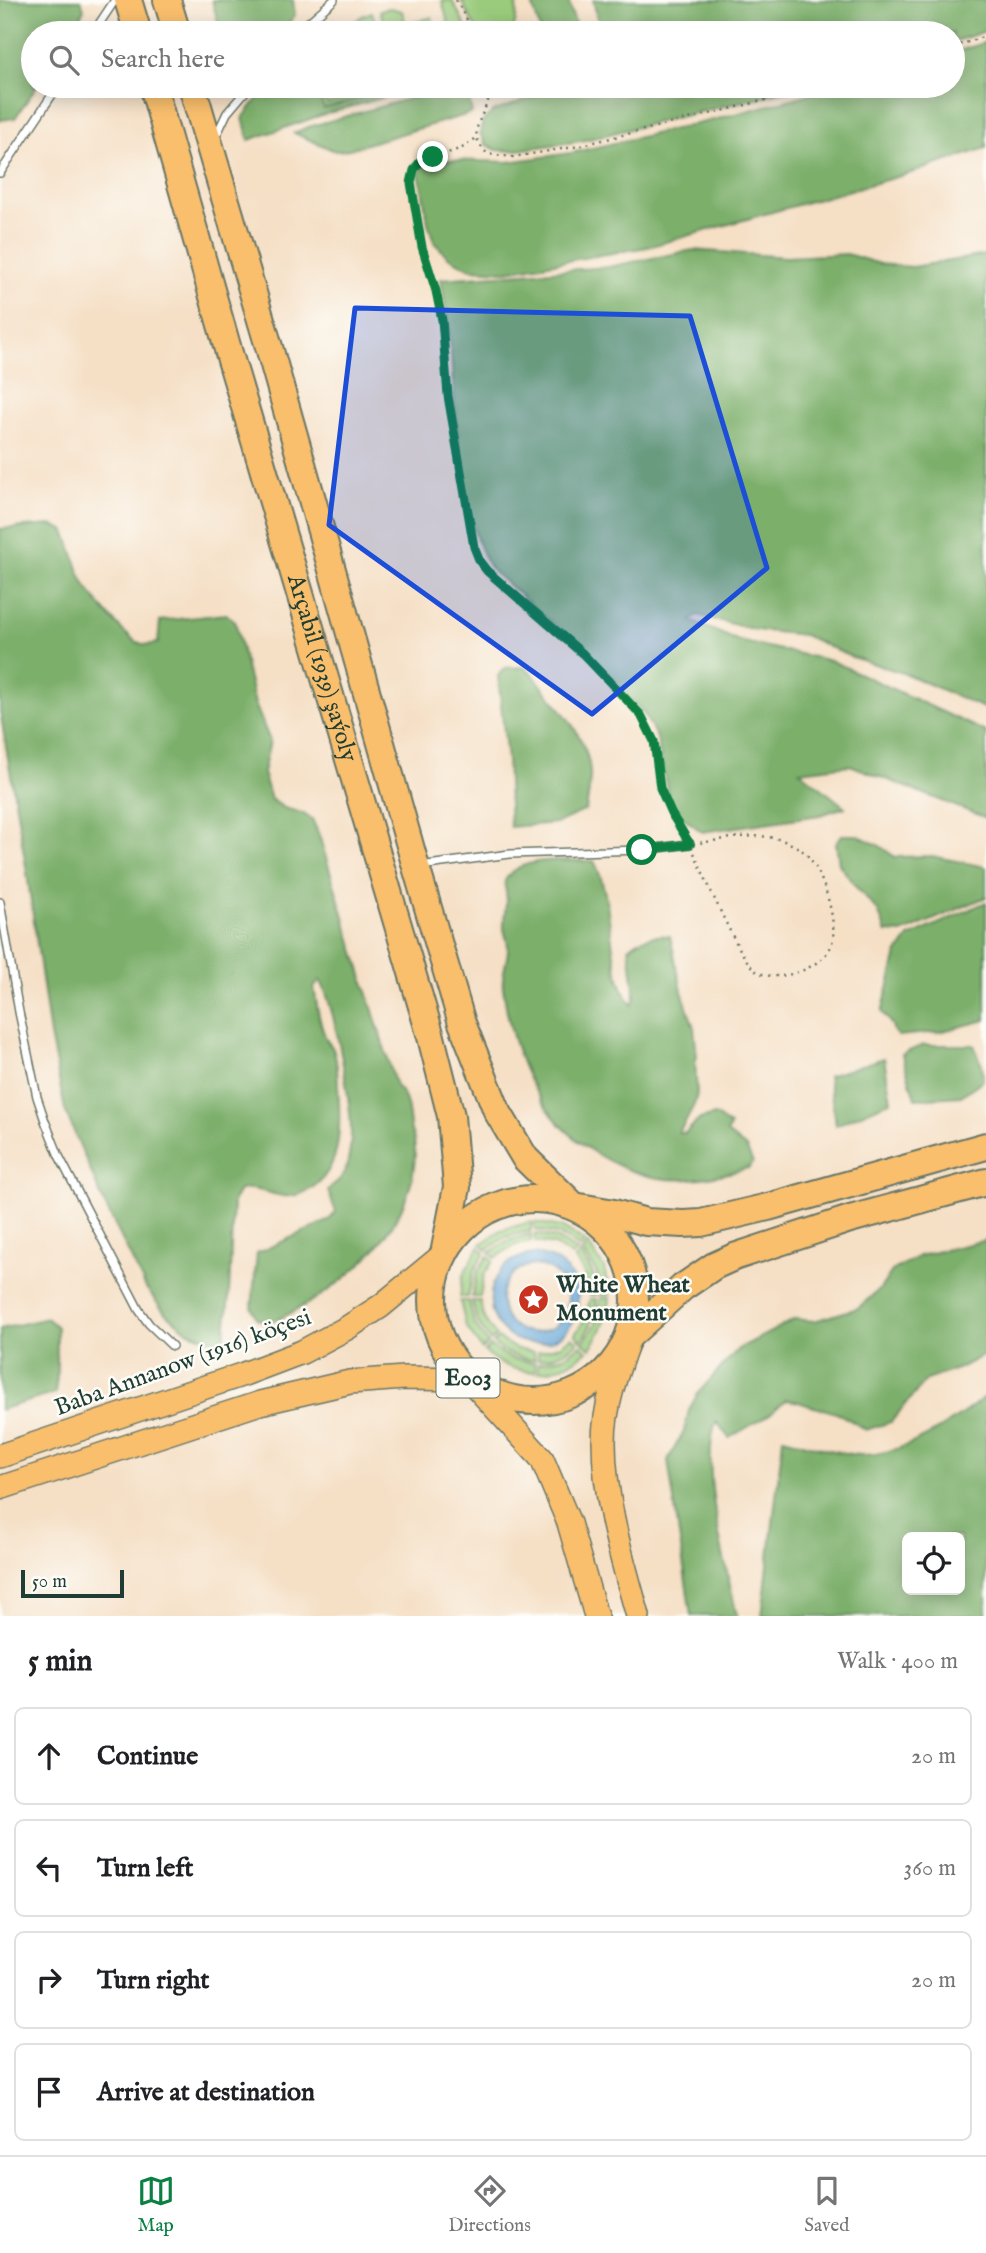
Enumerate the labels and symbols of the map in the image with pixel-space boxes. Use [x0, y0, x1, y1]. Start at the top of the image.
route end [417, 141, 448, 172]
street label: Arçabil (1939) şaýoly [279, 570, 364, 766]
route start [626, 834, 657, 865]
place label: White Wheat Monument [555, 1270, 691, 1329]
place icon: White Wheat Monument [516, 1282, 550, 1316]
street label: Baba Annanow (1916) köçesi [50, 1302, 316, 1424]
road number: E003 [436, 1358, 500, 1398]
scale bar [21, 1567, 124, 1599]

